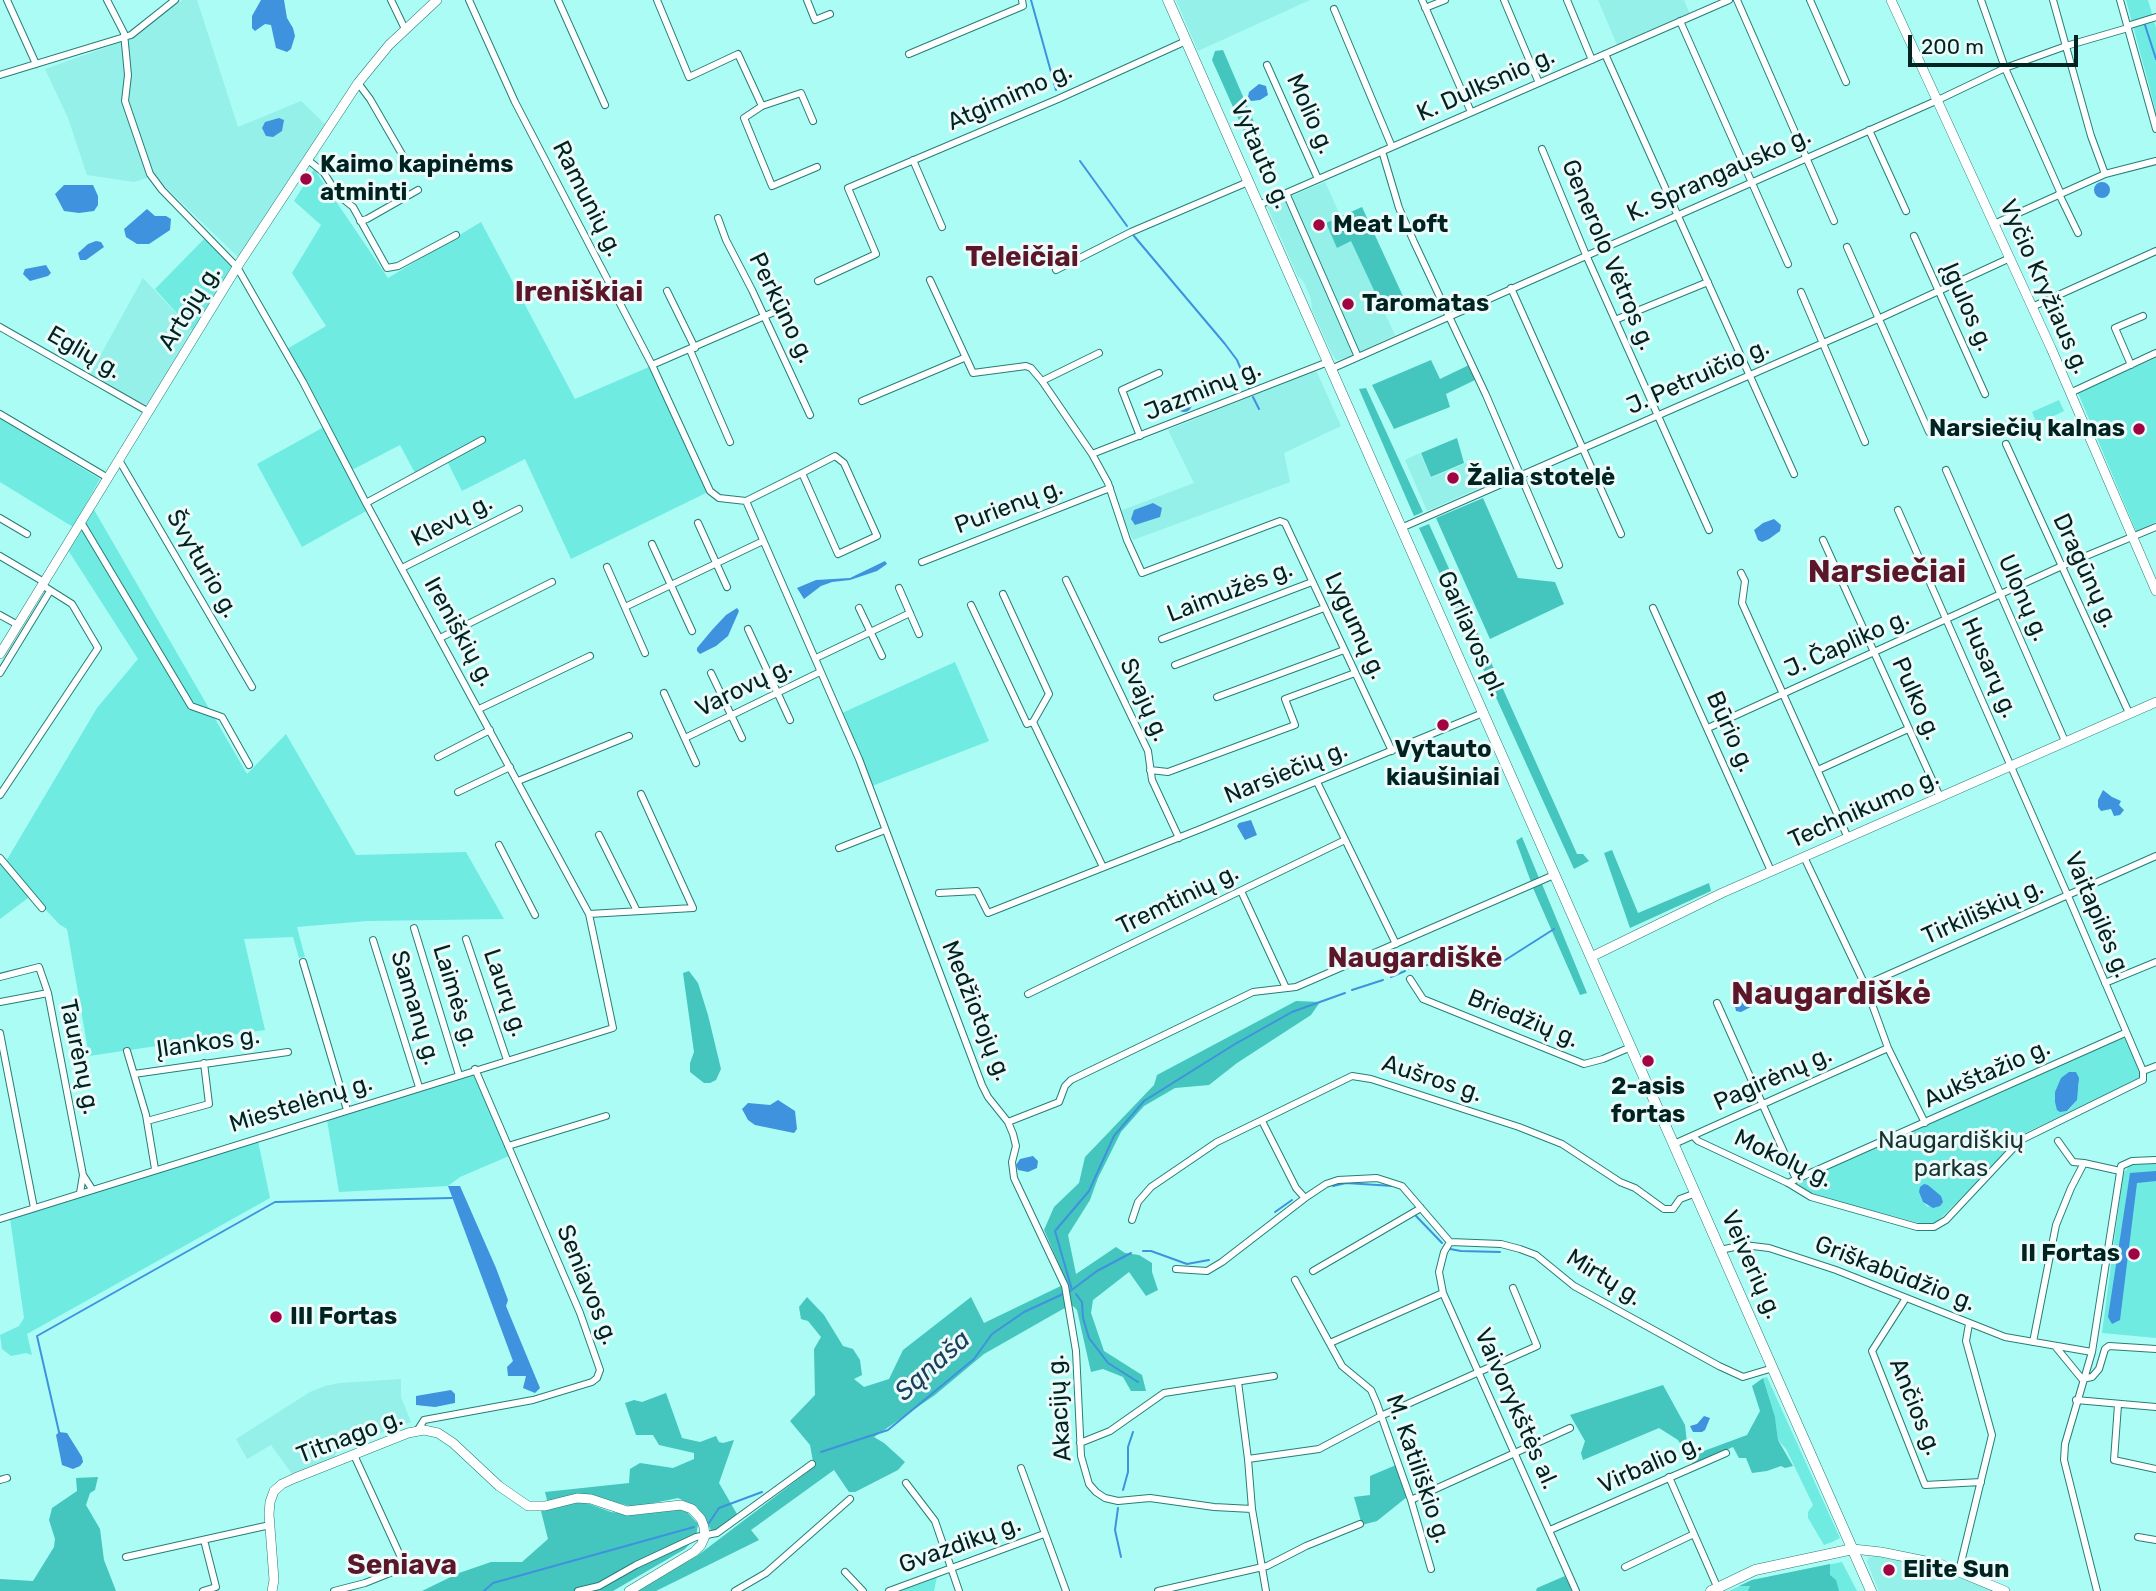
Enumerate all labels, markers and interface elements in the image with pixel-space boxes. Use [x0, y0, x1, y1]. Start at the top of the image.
scale bar [1911, 21, 2081, 65]
text: 200 m [1921, 34, 1984, 59]
street label: K. Dulksnio g. [1413, 42, 1559, 128]
street label: Atgimimo g. [943, 57, 1077, 137]
street label: Molio g. [1280, 70, 1340, 158]
street label: Vytauto g. [1223, 97, 1297, 213]
street label: K. Sprangausko g. [1623, 121, 1815, 229]
street label: Ramunių g. [546, 136, 628, 262]
place label: Kaimo kapinėms atminti [320, 151, 513, 207]
street label: Generolo Vėtros g. [1555, 155, 1661, 355]
marker: Kaimo kapinėms atminti [298, 171, 314, 187]
street label: Vyčio Kryžiaus g. [1993, 195, 2095, 379]
place label: Meat Loft [1333, 211, 1448, 239]
marker: Meat Loft [1311, 217, 1327, 233]
district label: Teleičiai [965, 241, 1079, 275]
street label: Perkūno g. [742, 248, 820, 368]
street label: Įgulos g. [1935, 258, 1999, 356]
street label: Artojų g. [153, 260, 227, 356]
district label: Ireniškiai [515, 276, 643, 310]
place label: Taromatas [1362, 290, 1489, 318]
marker: Taromatas [1340, 296, 1356, 312]
street label: Eglių g. [42, 320, 126, 386]
street label: J. Petruičio g. [1622, 333, 1774, 421]
street label: Jazminų g. [1141, 355, 1265, 427]
place label: Narsiečių kalnas [1929, 415, 2125, 443]
marker: Narsiečių kalnas [2131, 421, 2147, 437]
place label: Žalia stotelė [1467, 464, 1615, 492]
marker: Žalia stotelė [1445, 470, 1461, 486]
street label: Purienų g. [951, 473, 1067, 541]
street label: Klevų g. [407, 488, 497, 554]
street label: Švyturio g. [159, 505, 245, 623]
street label: Dragūnų g. [2046, 509, 2124, 633]
street label: Ulonų g. [1991, 550, 2055, 646]
district label: Narsiečiai [1808, 554, 1966, 592]
street label: Laimužės g. [1163, 555, 1297, 629]
street label: Garliavos pl. [1431, 567, 1511, 701]
street label: Lygumų g. [1318, 568, 1392, 684]
street label: Ireniškių g. [417, 572, 501, 692]
street label: J. Čapliko g. [1780, 604, 1914, 684]
street label: Husarų g. [1954, 613, 2024, 723]
street label: Varovų g. [691, 652, 797, 724]
street label: Pulko g. [1885, 653, 1947, 745]
street label: Svajų g. [1113, 654, 1175, 746]
street label: Būrio g. [1699, 687, 1761, 777]
marker: Vytauto kiaušiniai [1435, 717, 1451, 733]
street label: Narsiečių g. [1220, 735, 1352, 811]
place label: Vytauto kiaušiniai [1386, 736, 1500, 792]
street label: Technikumo g. [1784, 763, 1944, 855]
street label: Vaitapilės g. [2058, 848, 2136, 982]
street label: Tremtinių g. [1113, 858, 1243, 942]
street label: Tirkiliškių g. [1918, 872, 2048, 952]
street label: Medžiotojų g. [935, 937, 1017, 1085]
street label: Laimės g. [426, 941, 484, 1051]
district label: Naugardiškė [1328, 942, 1502, 976]
street label: Laurų g. [477, 945, 533, 1041]
street label: Samanų g. [384, 947, 446, 1069]
district label: Naugardiškė [1731, 976, 1931, 1014]
street label: Briedžių g. [1463, 984, 1583, 1054]
street label: Taurėnų g. [53, 997, 105, 1117]
street label: Įlankos g. [154, 1021, 262, 1065]
street label: Aukštažio g. [1919, 1033, 2055, 1115]
street label: Pagirėnų g. [1710, 1040, 1836, 1118]
street label: Aušros g. [1378, 1049, 1486, 1109]
marker: 2-asis fortas [1640, 1053, 1656, 1069]
street label: Miestelėnų g. [226, 1069, 376, 1139]
place label: 2-asis fortas [1611, 1073, 1685, 1129]
street label: Mokolų g. [1729, 1124, 1837, 1194]
park label: Naugardiškių parkas [1878, 1127, 2024, 1183]
street label: Veiverių g. [1714, 1206, 1788, 1324]
street label: Seniavos g. [550, 1221, 624, 1349]
street label: Griškabūdžio g. [1811, 1230, 1979, 1318]
place label: II Fortas [2021, 1240, 2120, 1268]
street label: Mirtų g. [1561, 1244, 1647, 1312]
marker: II Fortas [2126, 1246, 2142, 1262]
place label: III Fortas [290, 1303, 397, 1331]
marker: III Fortas [268, 1309, 284, 1325]
water label: Sąnaša [889, 1324, 977, 1408]
street label: Vaivorykštės al. [1468, 1324, 1564, 1494]
street label: Akacijų g. [1042, 1353, 1078, 1463]
street label: Ančios g. [1883, 1354, 1947, 1460]
street label: M. Katiliškio g. [1379, 1391, 1457, 1547]
street label: Titnago g. [293, 1404, 407, 1470]
street label: Virbalio g. [1594, 1430, 1706, 1500]
street label: Gvazdikų g. [895, 1510, 1025, 1580]
district label: Seniava [347, 1549, 457, 1583]
place label: Elite Sun [1903, 1556, 2009, 1584]
marker: Elite Sun [1881, 1562, 1897, 1578]

